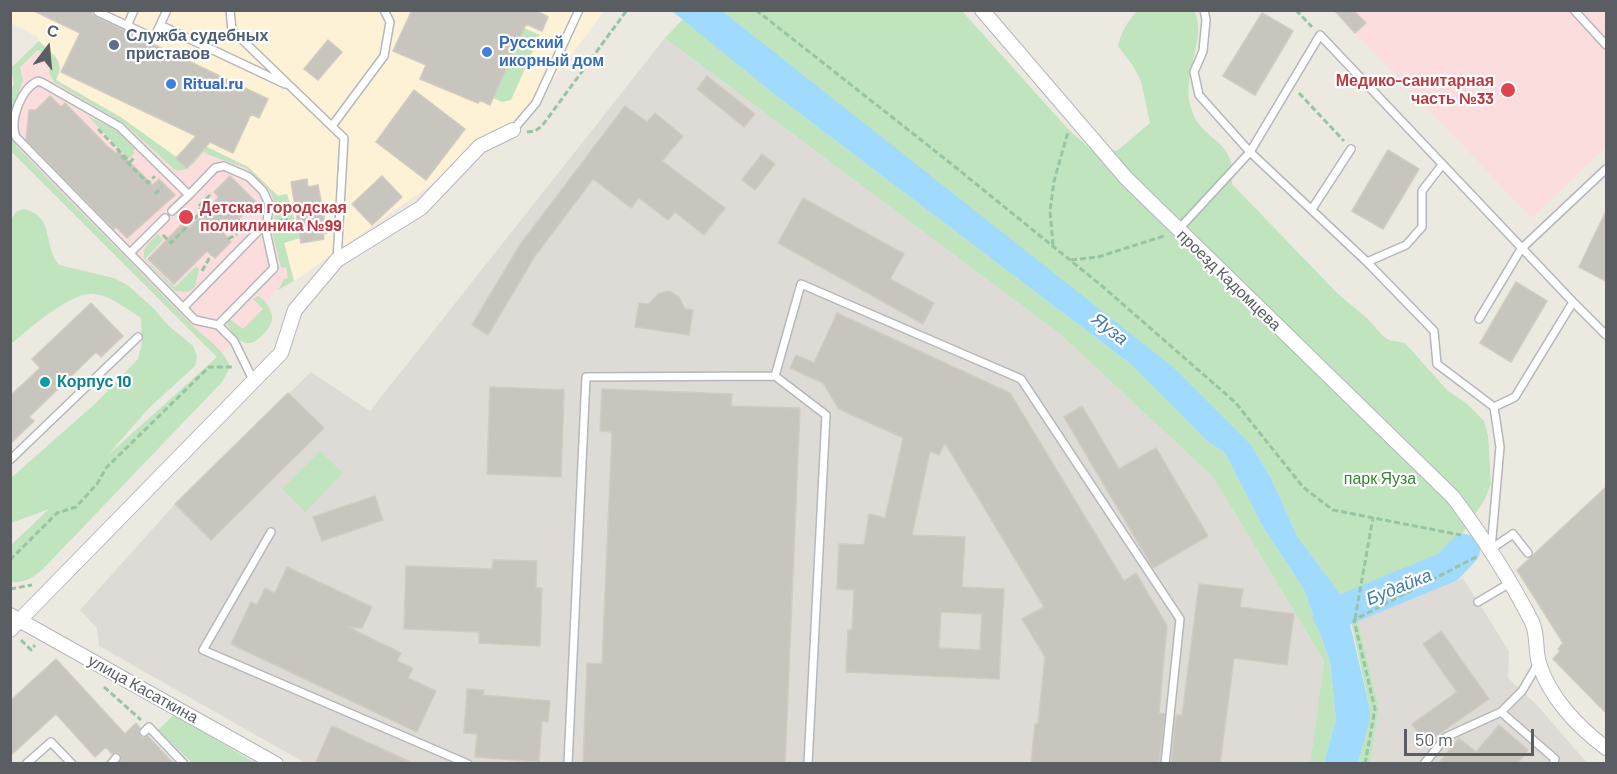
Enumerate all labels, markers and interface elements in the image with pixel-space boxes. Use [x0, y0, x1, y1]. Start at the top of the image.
north arrow [18, 18, 78, 78]
text: С [45, 19, 61, 41]
place label: Служба судебных приставов [126, 26, 268, 64]
place label: Русский икорный дом [499, 33, 604, 71]
marker: Служба судебных приставов [107, 38, 121, 52]
marker: Русский икорный дом [480, 45, 494, 59]
place label: Медико-санитарная часть №33 [1336, 71, 1494, 109]
place label: Ritual.ru [183, 74, 243, 94]
marker: Ritual.ru [164, 77, 178, 91]
marker: Медико-санитарная часть №33 [1499, 81, 1517, 99]
place label: Детская городская поликлиника №99 [200, 198, 347, 236]
marker: Детская городская поликлиника №99 [177, 208, 195, 226]
street label: проезд Кадомцева [1173, 225, 1285, 335]
water label: Яуза [1088, 308, 1132, 350]
place label: Корпус 10 [57, 372, 131, 392]
marker: Корпус 10 [38, 375, 52, 389]
park label: парк Яуза [1344, 469, 1416, 489]
water label: Будайка [1363, 564, 1435, 610]
street label: улица Касаткина [85, 651, 201, 727]
scale bar [1407, 717, 1538, 755]
text: 50 m [1415, 728, 1453, 750]

